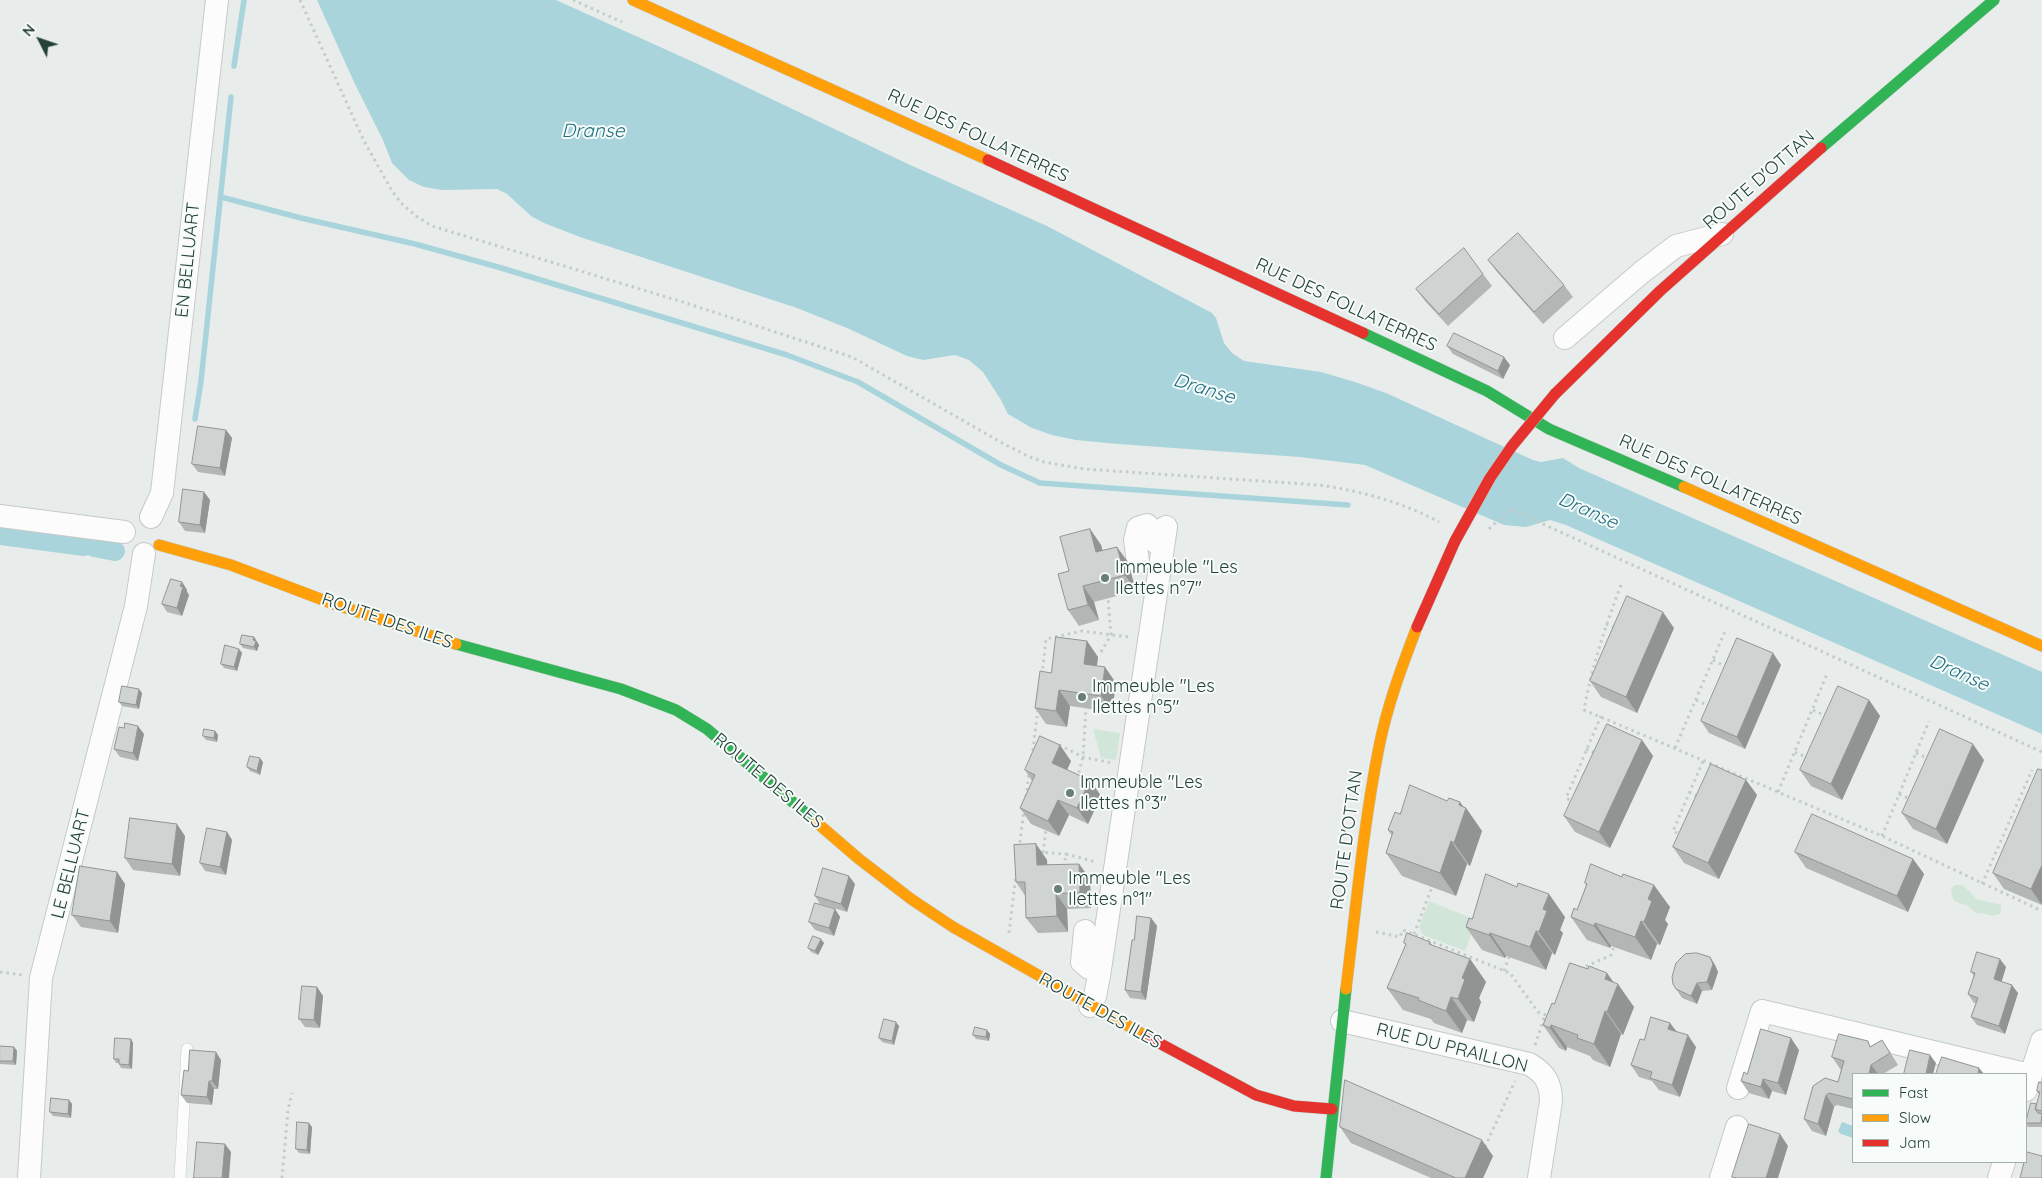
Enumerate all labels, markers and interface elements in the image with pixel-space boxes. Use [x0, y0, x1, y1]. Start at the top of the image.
north arrow [15, 15, 65, 65]
text: N [19, 20, 39, 40]
street label: RUE DES FOLLATERRES [884, 84, 1072, 188]
water label: Dranse [562, 120, 624, 142]
street label: ROUTE D'OTTAN [1699, 126, 1819, 234]
street label: EN BELLUART [171, 201, 205, 319]
street label: RUE DES FOLLATERRES [1252, 253, 1440, 357]
water label: Dranse [1171, 369, 1237, 409]
street label: RUE DES FOLLATERRES [1615, 430, 1805, 530]
water label: Dranse [1555, 488, 1621, 534]
place label: Immeuble "Les Ilettes n°7" [1115, 557, 1238, 600]
marker: Immeuble "Les Ilettes n°7" [1099, 572, 1111, 584]
street label: ROUTE DES ILES [319, 588, 455, 654]
water label: Dranse [1926, 650, 1992, 696]
place label: Immeuble "Les Ilettes n°5" [1092, 676, 1215, 719]
marker: Immeuble "Les Ilettes n°5" [1076, 691, 1088, 703]
street label: ROUTE DES ILES [709, 729, 827, 833]
street label: ROUTE D'OTTAN [1327, 769, 1367, 911]
place label: Immeuble "Les Ilettes n°3" [1080, 772, 1203, 814]
marker: Immeuble "Les Ilettes n°3" [1064, 787, 1076, 799]
street label: LE BELLUART [47, 807, 95, 921]
place label: Immeuble "Les Ilettes n°1" [1068, 868, 1191, 911]
marker: Immeuble "Les Ilettes n°1" [1052, 883, 1064, 895]
street label: ROUTE DES ILES [1035, 968, 1165, 1054]
street label: RUE DU PRAILLON [1374, 1019, 1530, 1077]
legend [1852, 1073, 2027, 1163]
text: Fast [1899, 1083, 1928, 1102]
text: Slow [1899, 1108, 1931, 1127]
text: Jam [1899, 1133, 1930, 1152]

